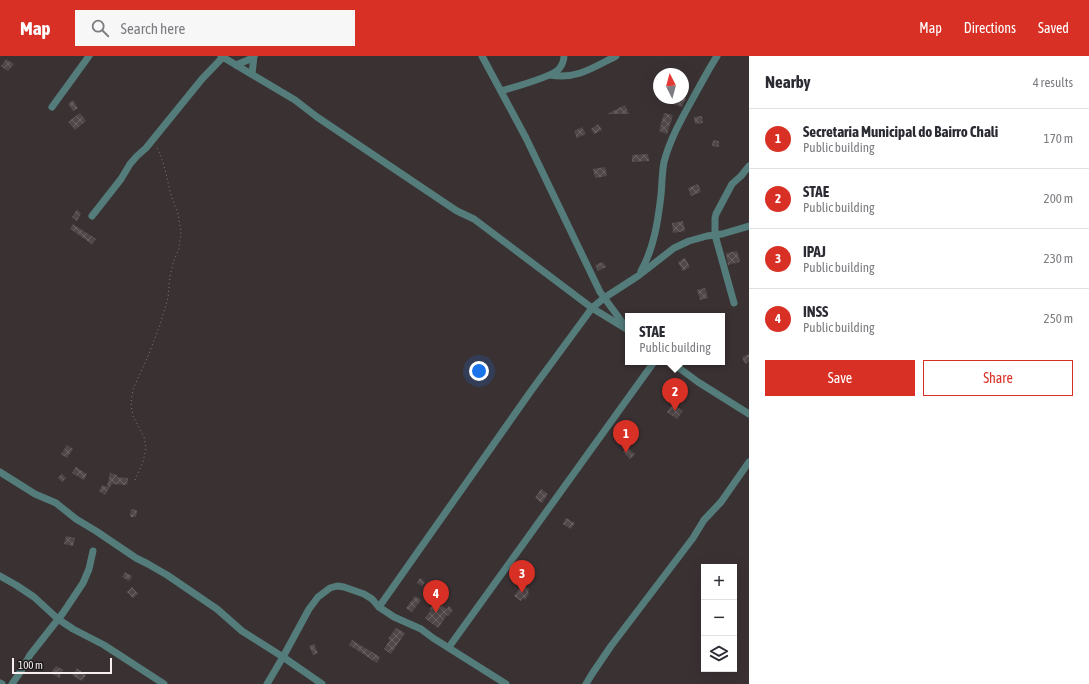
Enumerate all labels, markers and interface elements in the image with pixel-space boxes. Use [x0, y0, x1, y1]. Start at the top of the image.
search box [75, 10, 355, 46]
text: Map [20, 17, 51, 39]
icon: search [89, 17, 111, 39]
text: Search here [121, 20, 185, 37]
text: Map [919, 20, 942, 36]
text: Directions [964, 20, 1016, 36]
text: Saved [1038, 20, 1069, 36]
north arrow [653, 68, 689, 104]
text: Nearby [765, 72, 811, 92]
text: 4 results [1033, 75, 1073, 90]
text: Secretaria Municipal do Bairro Chali [803, 123, 998, 140]
text: 1 [775, 131, 781, 146]
text: 170 m [1044, 131, 1073, 146]
text: Public building [803, 140, 875, 155]
text: STAE [803, 183, 829, 200]
text: 2 [775, 191, 781, 206]
text: 200 m [1044, 191, 1073, 206]
text: Public building [803, 200, 875, 215]
text: IPAJ [803, 243, 826, 260]
text: 3 [775, 251, 781, 266]
text: 230 m [1044, 251, 1073, 266]
text: Public building [803, 260, 875, 275]
text: INSS [803, 303, 828, 320]
text: 4 [775, 311, 781, 326]
text: 250 m [1044, 311, 1073, 326]
popup [625, 313, 725, 365]
text: Public building [803, 320, 875, 335]
text: STAE [639, 323, 665, 340]
text: Public building [639, 340, 711, 355]
button: Save [765, 360, 915, 396]
button: Share [923, 360, 1073, 396]
your location [469, 361, 489, 381]
pin: 2 [662, 378, 688, 411]
pin: 1 [613, 420, 639, 453]
pin: 3 [509, 560, 535, 593]
map controls [701, 564, 737, 672]
button: + [701, 564, 737, 600]
pin: 4 [423, 580, 449, 613]
button: − [701, 600, 737, 636]
button: layers [701, 636, 737, 672]
scale bar [12, 656, 112, 675]
text: 100 m [18, 659, 43, 671]

